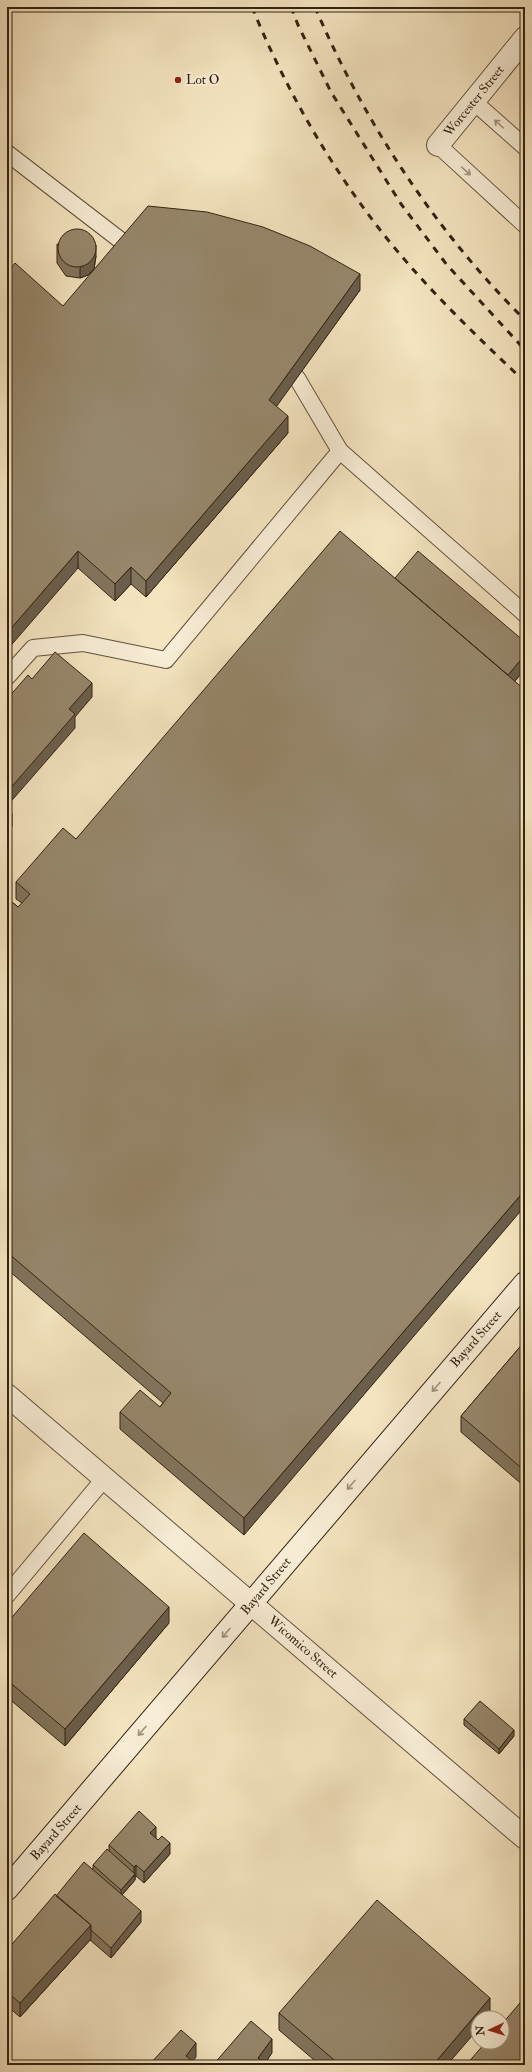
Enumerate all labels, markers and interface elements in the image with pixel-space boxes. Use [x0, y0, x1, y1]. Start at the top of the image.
street label: Worcester Street [440, 62, 508, 141]
place label: Lot O [186, 72, 219, 88]
marker: Lot O [173, 75, 183, 85]
one-way arrow [494, 119, 504, 129]
one-way arrow [461, 167, 472, 176]
street label: Bayard Street [447, 1307, 506, 1371]
one-way arrow [431, 1381, 440, 1392]
one-way arrow [347, 1480, 356, 1490]
street label: Bayard Street [237, 1554, 295, 1619]
street label: Wicomico Street [264, 1612, 341, 1682]
one-way arrow [222, 1627, 231, 1638]
one-way arrow [137, 1726, 146, 1737]
street label: Bayard Street [27, 1800, 86, 1864]
north arrow [470, 2010, 510, 2050]
text: N [474, 2024, 487, 2037]

